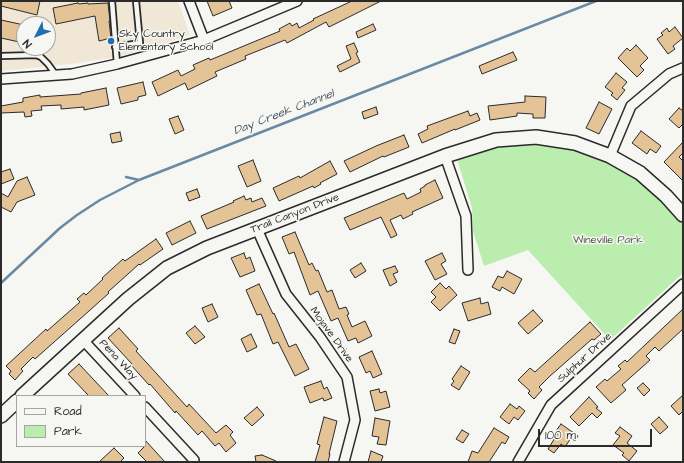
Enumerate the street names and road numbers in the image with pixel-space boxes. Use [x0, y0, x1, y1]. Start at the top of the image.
street label: Trail Canyon Drive [249, 191, 341, 237]
street label: Mojave Drive [306, 305, 356, 365]
street label: Sulphur Drive [555, 330, 615, 386]
street label: Pena Way [96, 337, 140, 383]

